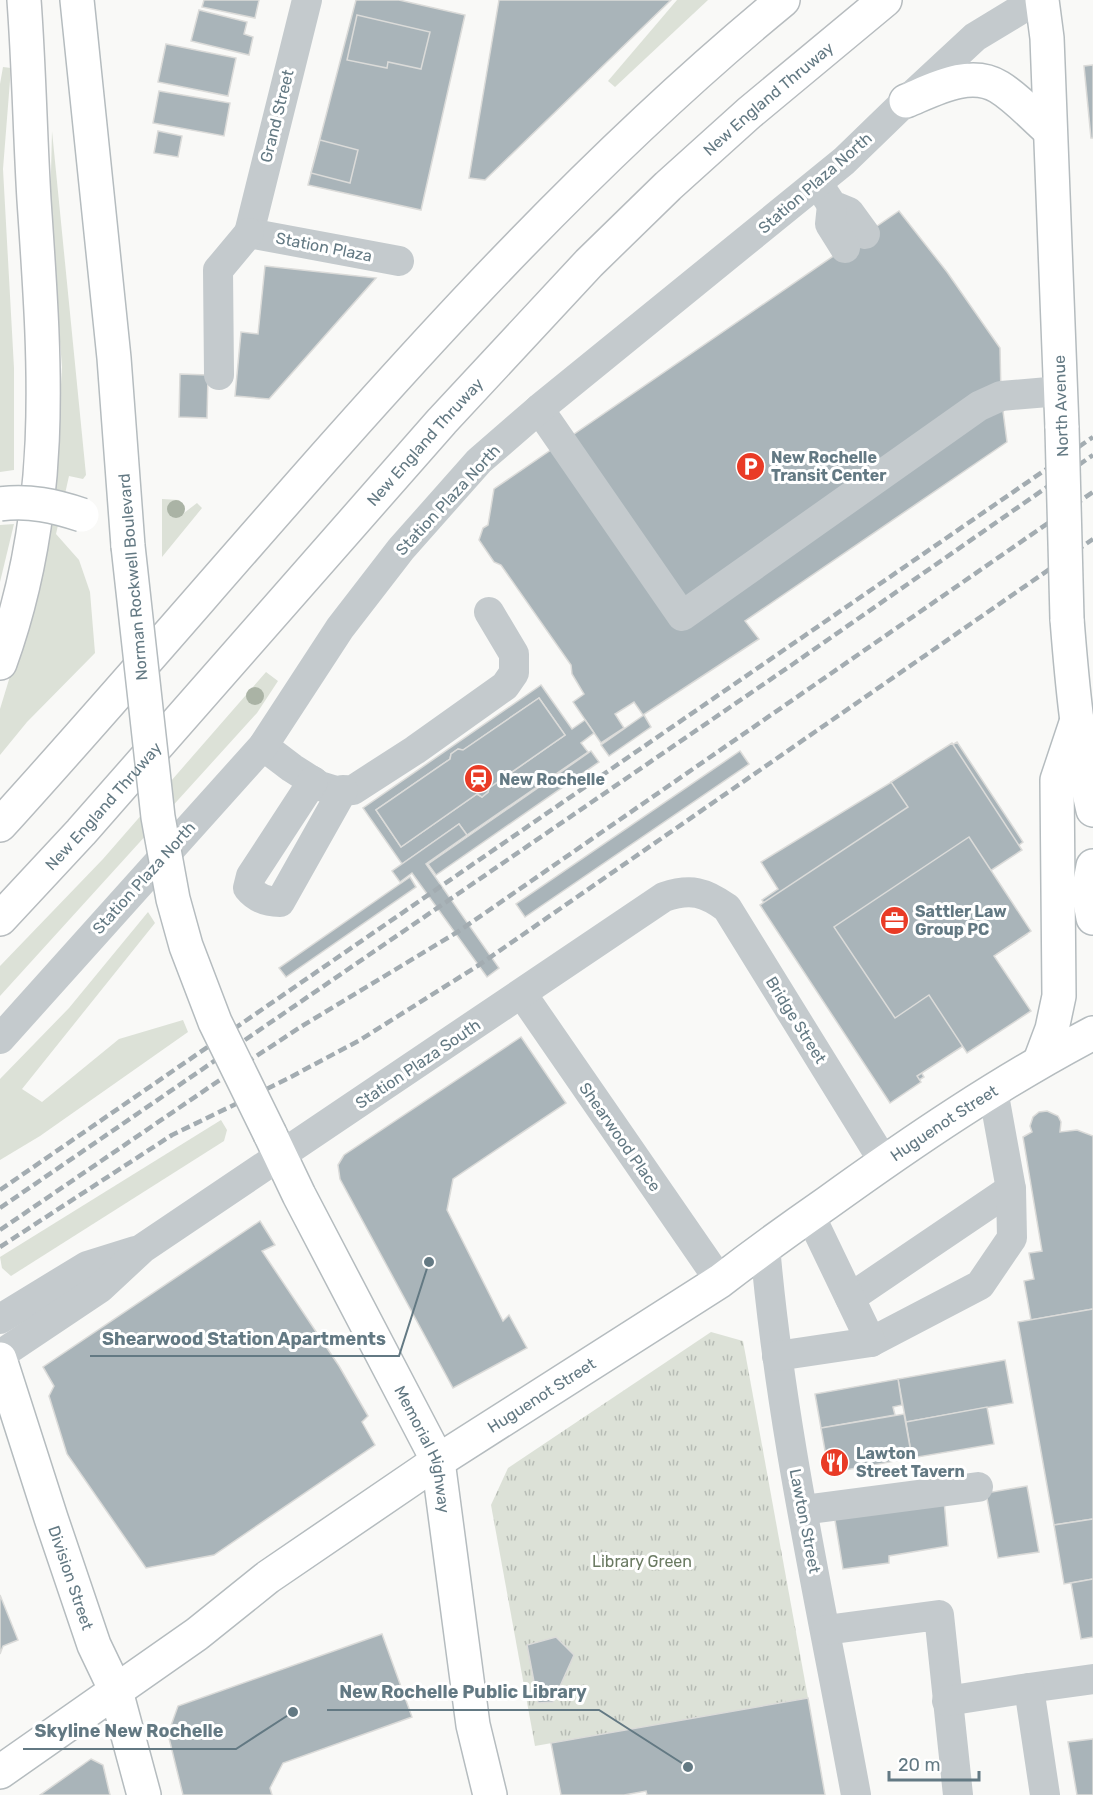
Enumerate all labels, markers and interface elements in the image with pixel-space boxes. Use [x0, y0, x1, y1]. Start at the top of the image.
street label: New England Thruway [699, 37, 837, 159]
street label: Grand Street [256, 68, 298, 164]
street label: Station Plaza North [754, 129, 876, 237]
street label: Station Plaza [274, 228, 374, 266]
street label: North Avenue [1050, 355, 1072, 457]
street label: New England Thruway [363, 374, 487, 510]
street label: Station Plaza North [392, 441, 504, 559]
place label: New Rochelle Transit Center [771, 448, 887, 485]
parking icon: New Rochelle Transit Center [734, 450, 766, 482]
street label: Norman Rockwell Boulevard [114, 473, 152, 681]
street label: New England Thruway [41, 738, 165, 874]
station icon: New Rochelle [462, 763, 494, 795]
place label: New Rochelle [499, 770, 605, 789]
street label: Station Plaza North [89, 818, 199, 938]
place label: Sattler Law Group PC [915, 902, 1007, 939]
office icon: Sattler Law Group PC [878, 904, 910, 936]
street label: Bridge Street [762, 973, 830, 1067]
street label: Station Plaza South [352, 1015, 484, 1113]
street label: Shearwood Place [575, 1079, 665, 1195]
street label: Huguenot Street [886, 1081, 1001, 1165]
callout: Shearwood Station Apartments [90, 1320, 399, 1356]
text: Shearwood Station Apartments [102, 1328, 386, 1350]
street label: Huguenot Street [484, 1354, 599, 1437]
street label: Memorial Highway [391, 1382, 454, 1514]
place label: Lawton Street Tavern [856, 1444, 965, 1481]
restaurant icon: Lawton Street Tavern [819, 1446, 851, 1478]
street label: Lawton Street [786, 1467, 824, 1575]
street label: Division Street [45, 1523, 98, 1632]
park label: Library Green [592, 1552, 692, 1571]
callout: New Rochelle Public Library [327, 1674, 599, 1710]
text: New Rochelle Public Library [339, 1681, 587, 1703]
callout: Skyline New Rochelle [23, 1713, 236, 1749]
text: Skyline New Rochelle [35, 1720, 224, 1742]
scale bar [889, 1744, 979, 1782]
text: 20 m [898, 1754, 940, 1776]

